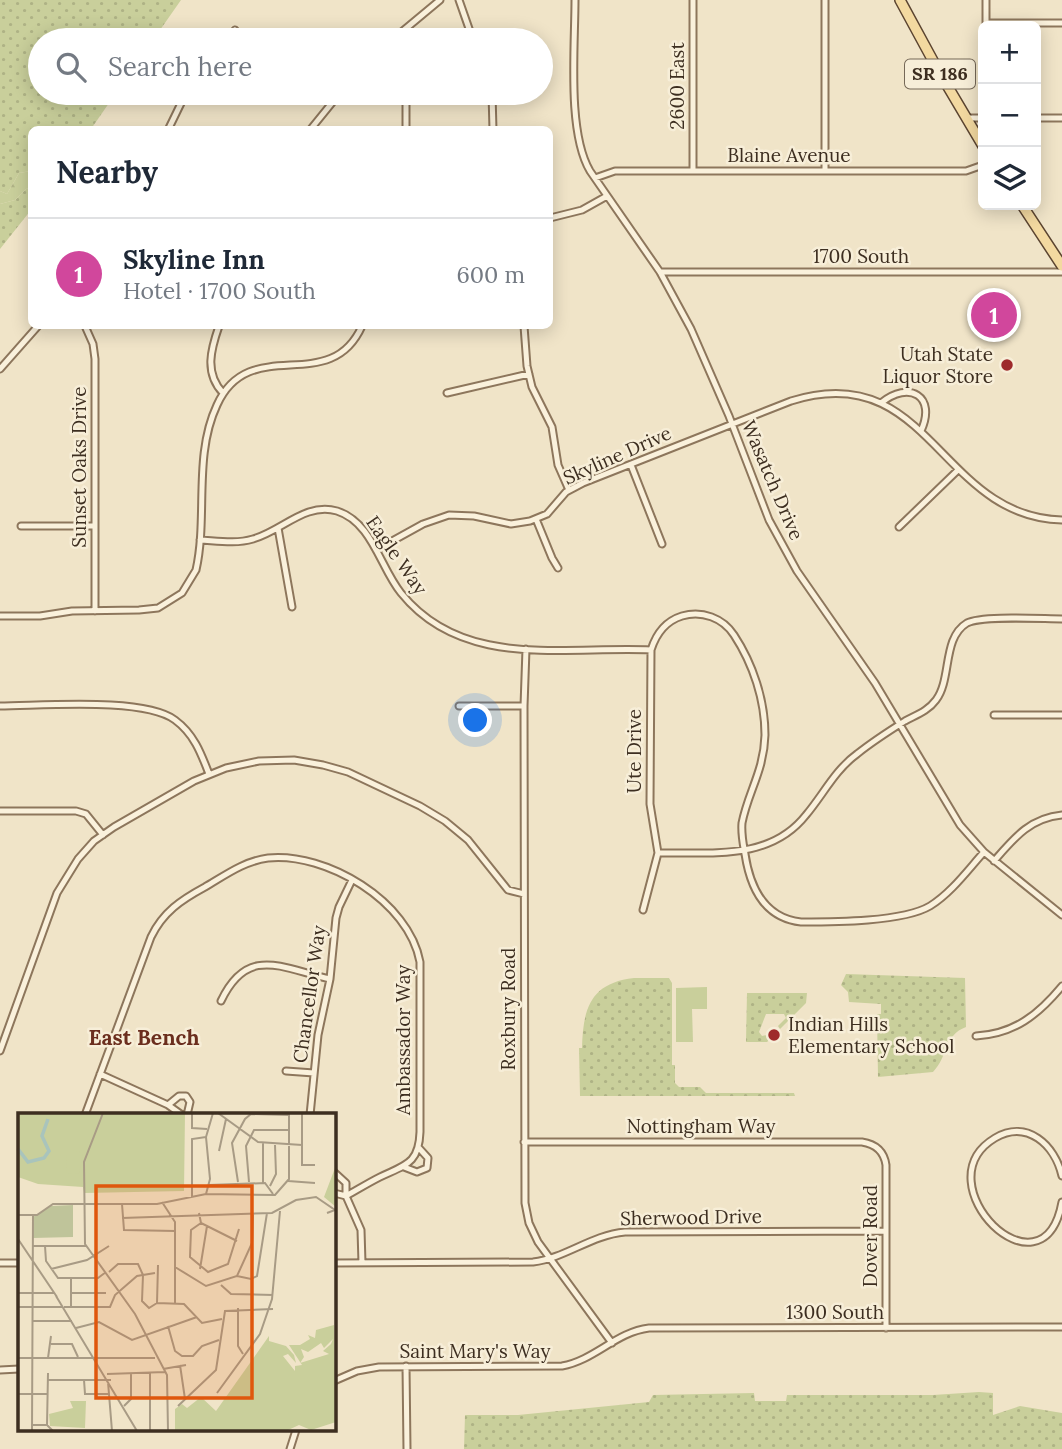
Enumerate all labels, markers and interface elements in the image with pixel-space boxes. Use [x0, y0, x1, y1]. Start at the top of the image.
map controls [978, 21, 1041, 210]
button: + [978, 21, 1041, 84]
search box [28, 28, 553, 105]
street label: 2600 East [665, 42, 689, 130]
icon: search [52, 48, 90, 86]
text: Search here [108, 50, 252, 83]
road number: SR 186 [905, 60, 975, 88]
button: − [978, 84, 1041, 147]
street label: Blaine Avenue [727, 143, 851, 167]
button: layers [978, 147, 1041, 210]
text: Nearby [56, 153, 158, 191]
text: Skyline Inn [123, 243, 265, 276]
street label: 1700 South [813, 244, 909, 268]
text: 1 [74, 260, 84, 289]
text: 600 m [457, 260, 525, 289]
text: Hotel · 1700 South [123, 276, 316, 305]
pin: 1 [971, 289, 1017, 341]
place label: Utah State Liquor Store [882, 342, 993, 388]
marker: Utah State Liquor Store [999, 357, 1015, 373]
street label: Sunset Oaks Drive [67, 386, 91, 548]
street label: Wasatch Drive [737, 416, 809, 544]
street label: Skyline Drive [559, 420, 675, 490]
street label: Eagle Way [361, 511, 433, 599]
your location [458, 703, 492, 737]
street label: Ute Drive [622, 709, 646, 793]
street label: Chancellor Way [287, 924, 331, 1064]
street label: Roxbury Road [496, 948, 520, 1070]
street label: Ambassador Way [391, 965, 415, 1116]
place label: Indian Hills Elementary School [788, 1012, 954, 1058]
district label: East Bench [89, 1024, 200, 1051]
marker: Indian Hills Elementary School [766, 1027, 782, 1043]
inset map [18, 1113, 336, 1432]
street label: Nottingham Way [626, 1114, 776, 1138]
street label: Dover Road [858, 1185, 882, 1287]
street label: Sherwood Drive [620, 1204, 762, 1230]
street label: 1300 South [786, 1300, 884, 1324]
street label: Saint Mary's Way [399, 1339, 551, 1363]

